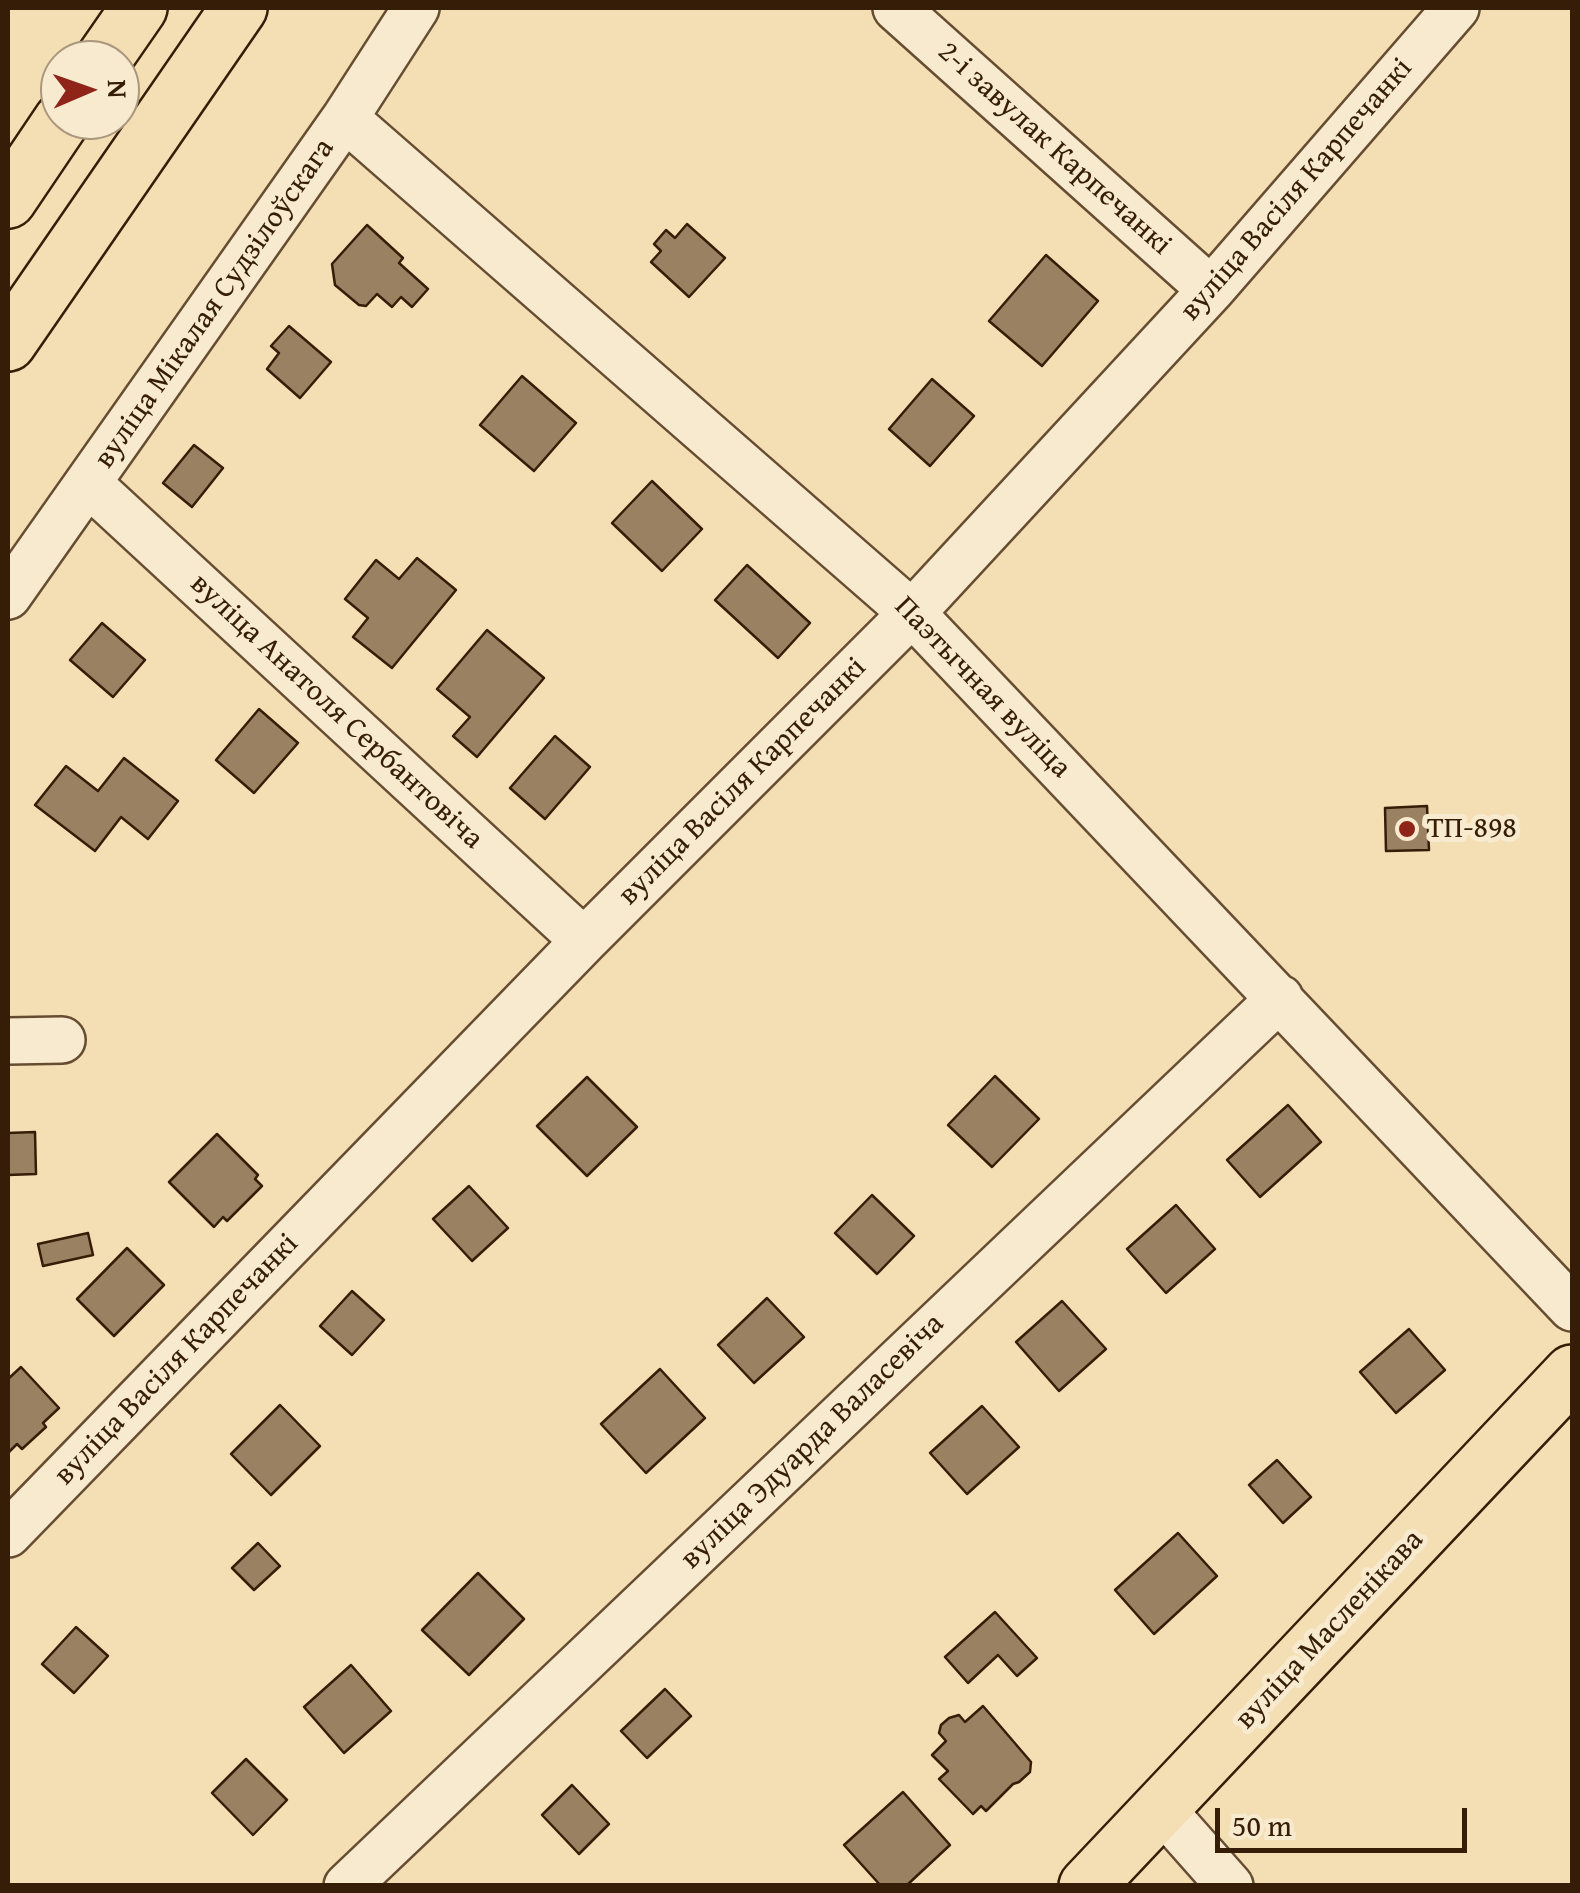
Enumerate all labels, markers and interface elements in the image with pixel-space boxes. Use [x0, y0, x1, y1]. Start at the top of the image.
street label: 2-і завулак Карпечанкі [930, 35, 1178, 263]
north arrow [40, 40, 140, 140]
street label: вуліца Васіля Карпечанкі [1173, 51, 1421, 329]
text: N [98, 79, 139, 99]
street label: вуліца Мікалая Судзілоўскага [87, 132, 343, 476]
street label: вуліца Анатоля Сербантовіча [182, 567, 490, 857]
street label: Паэтычная вуліца [886, 590, 1078, 786]
street label: вуліца Васіля Карпечанкі [612, 651, 874, 913]
place label: ТП-898 [1427, 811, 1517, 847]
marker: ТП-898 [1396, 818, 1418, 840]
street label: вуліца Васіля Карпечанкі [47, 1227, 307, 1493]
street label: вуліца Эдуарда Валасевіча [674, 1307, 952, 1577]
street label: вуліца Масленікава [1228, 1523, 1432, 1737]
scale bar [1220, 1788, 1472, 1850]
text: 50 m [1232, 1803, 1292, 1847]

